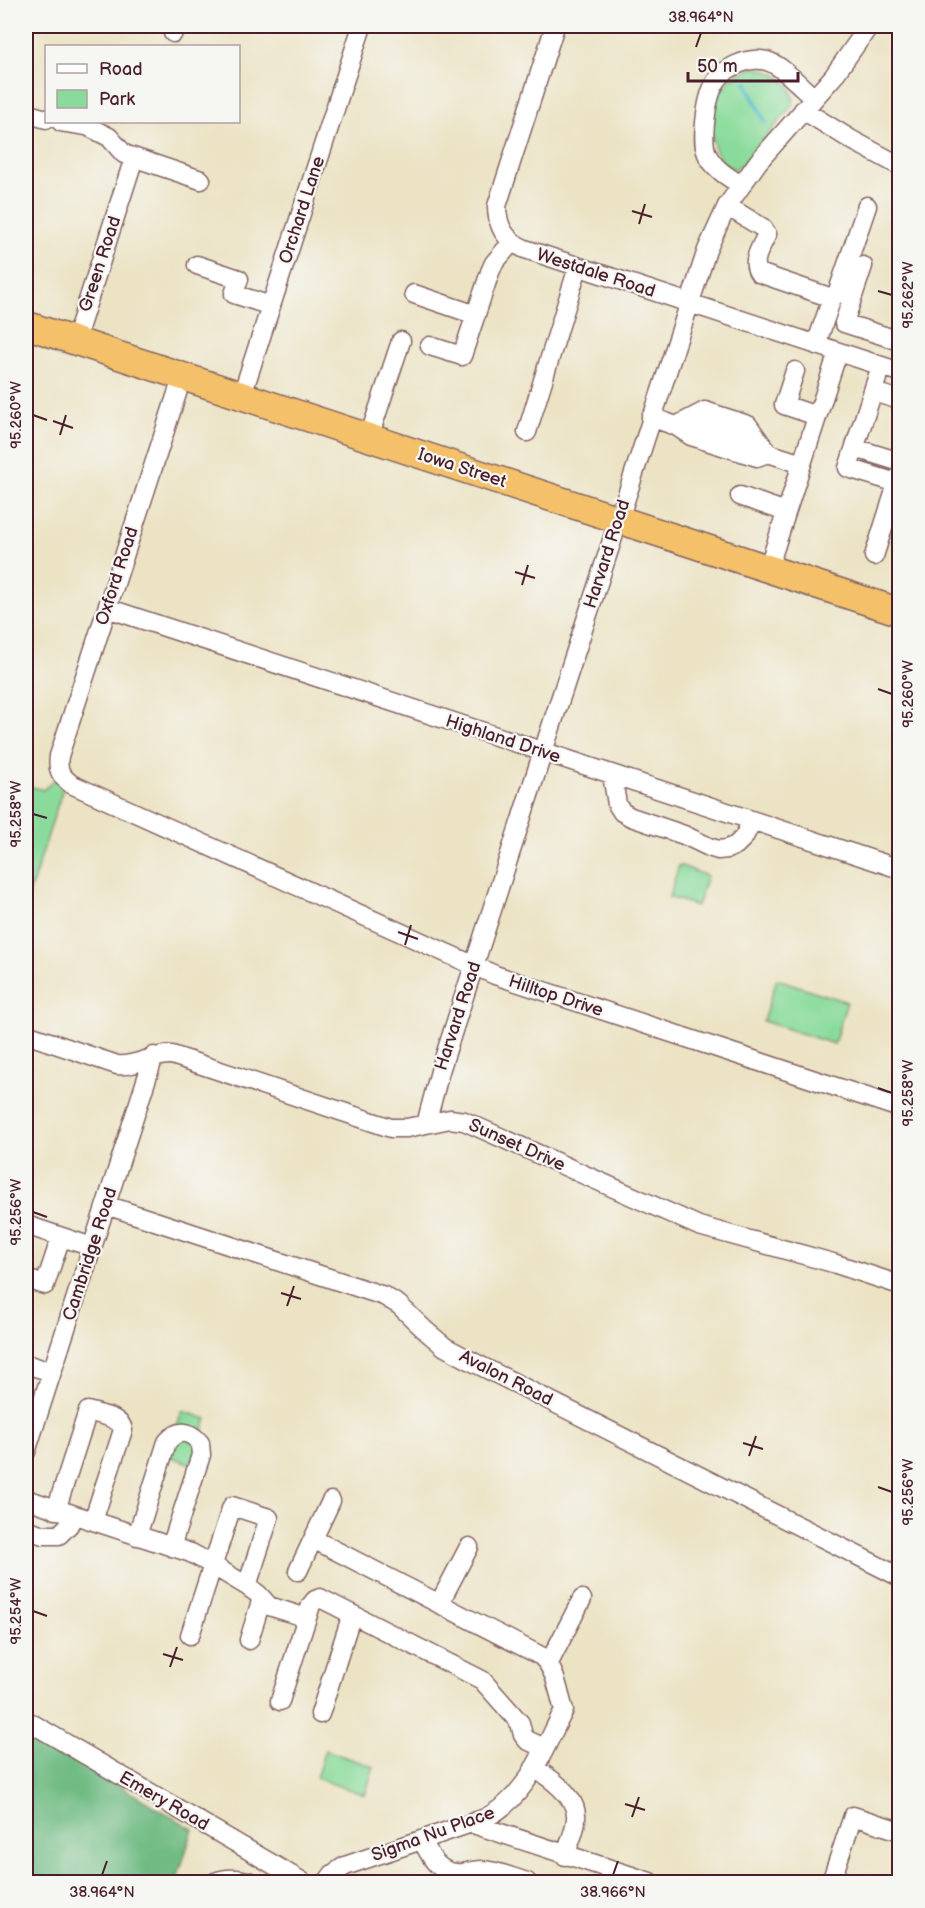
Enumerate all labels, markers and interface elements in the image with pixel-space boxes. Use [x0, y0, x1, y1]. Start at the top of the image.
text: 38.964°N [668, 8, 734, 27]
legend [45, 45, 240, 123]
scale bar [688, 45, 798, 83]
text: 50 m [697, 56, 738, 77]
text: Road [99, 59, 143, 80]
text: Park [99, 89, 135, 110]
street label: Orchard Lane [275, 153, 329, 266]
street label: Green Road [75, 213, 125, 315]
street label: Westdale Road [534, 244, 658, 302]
text: 95.262°W [899, 261, 918, 329]
text: 95.260°W [7, 381, 26, 449]
street label: Iowa Street [415, 444, 509, 492]
street label: Harvard Road [580, 497, 634, 611]
street label: Oxford Road [91, 524, 143, 628]
text: 95.260°W [899, 660, 918, 728]
street label: Highland Drive [443, 711, 563, 768]
text: 95.258°W [7, 780, 26, 847]
street label: Harvard Road [431, 959, 485, 1073]
street label: Hilltop Drive [506, 971, 606, 1021]
text: 95.258°W [899, 1059, 918, 1126]
street label: Sunset Drive [466, 1114, 569, 1176]
text: 95.256°W [7, 1178, 26, 1246]
street label: Cambridge Road [59, 1185, 121, 1323]
street label: Avalon Road [456, 1346, 556, 1410]
text: 95.256°W [899, 1458, 918, 1526]
text: 95.254°W [7, 1577, 26, 1644]
street label: Emery Road [115, 1767, 213, 1835]
street label: Sigma Nu Place [369, 1802, 498, 1866]
text: 38.964°N [69, 1883, 135, 1902]
text: 38.966°N [580, 1883, 646, 1902]

